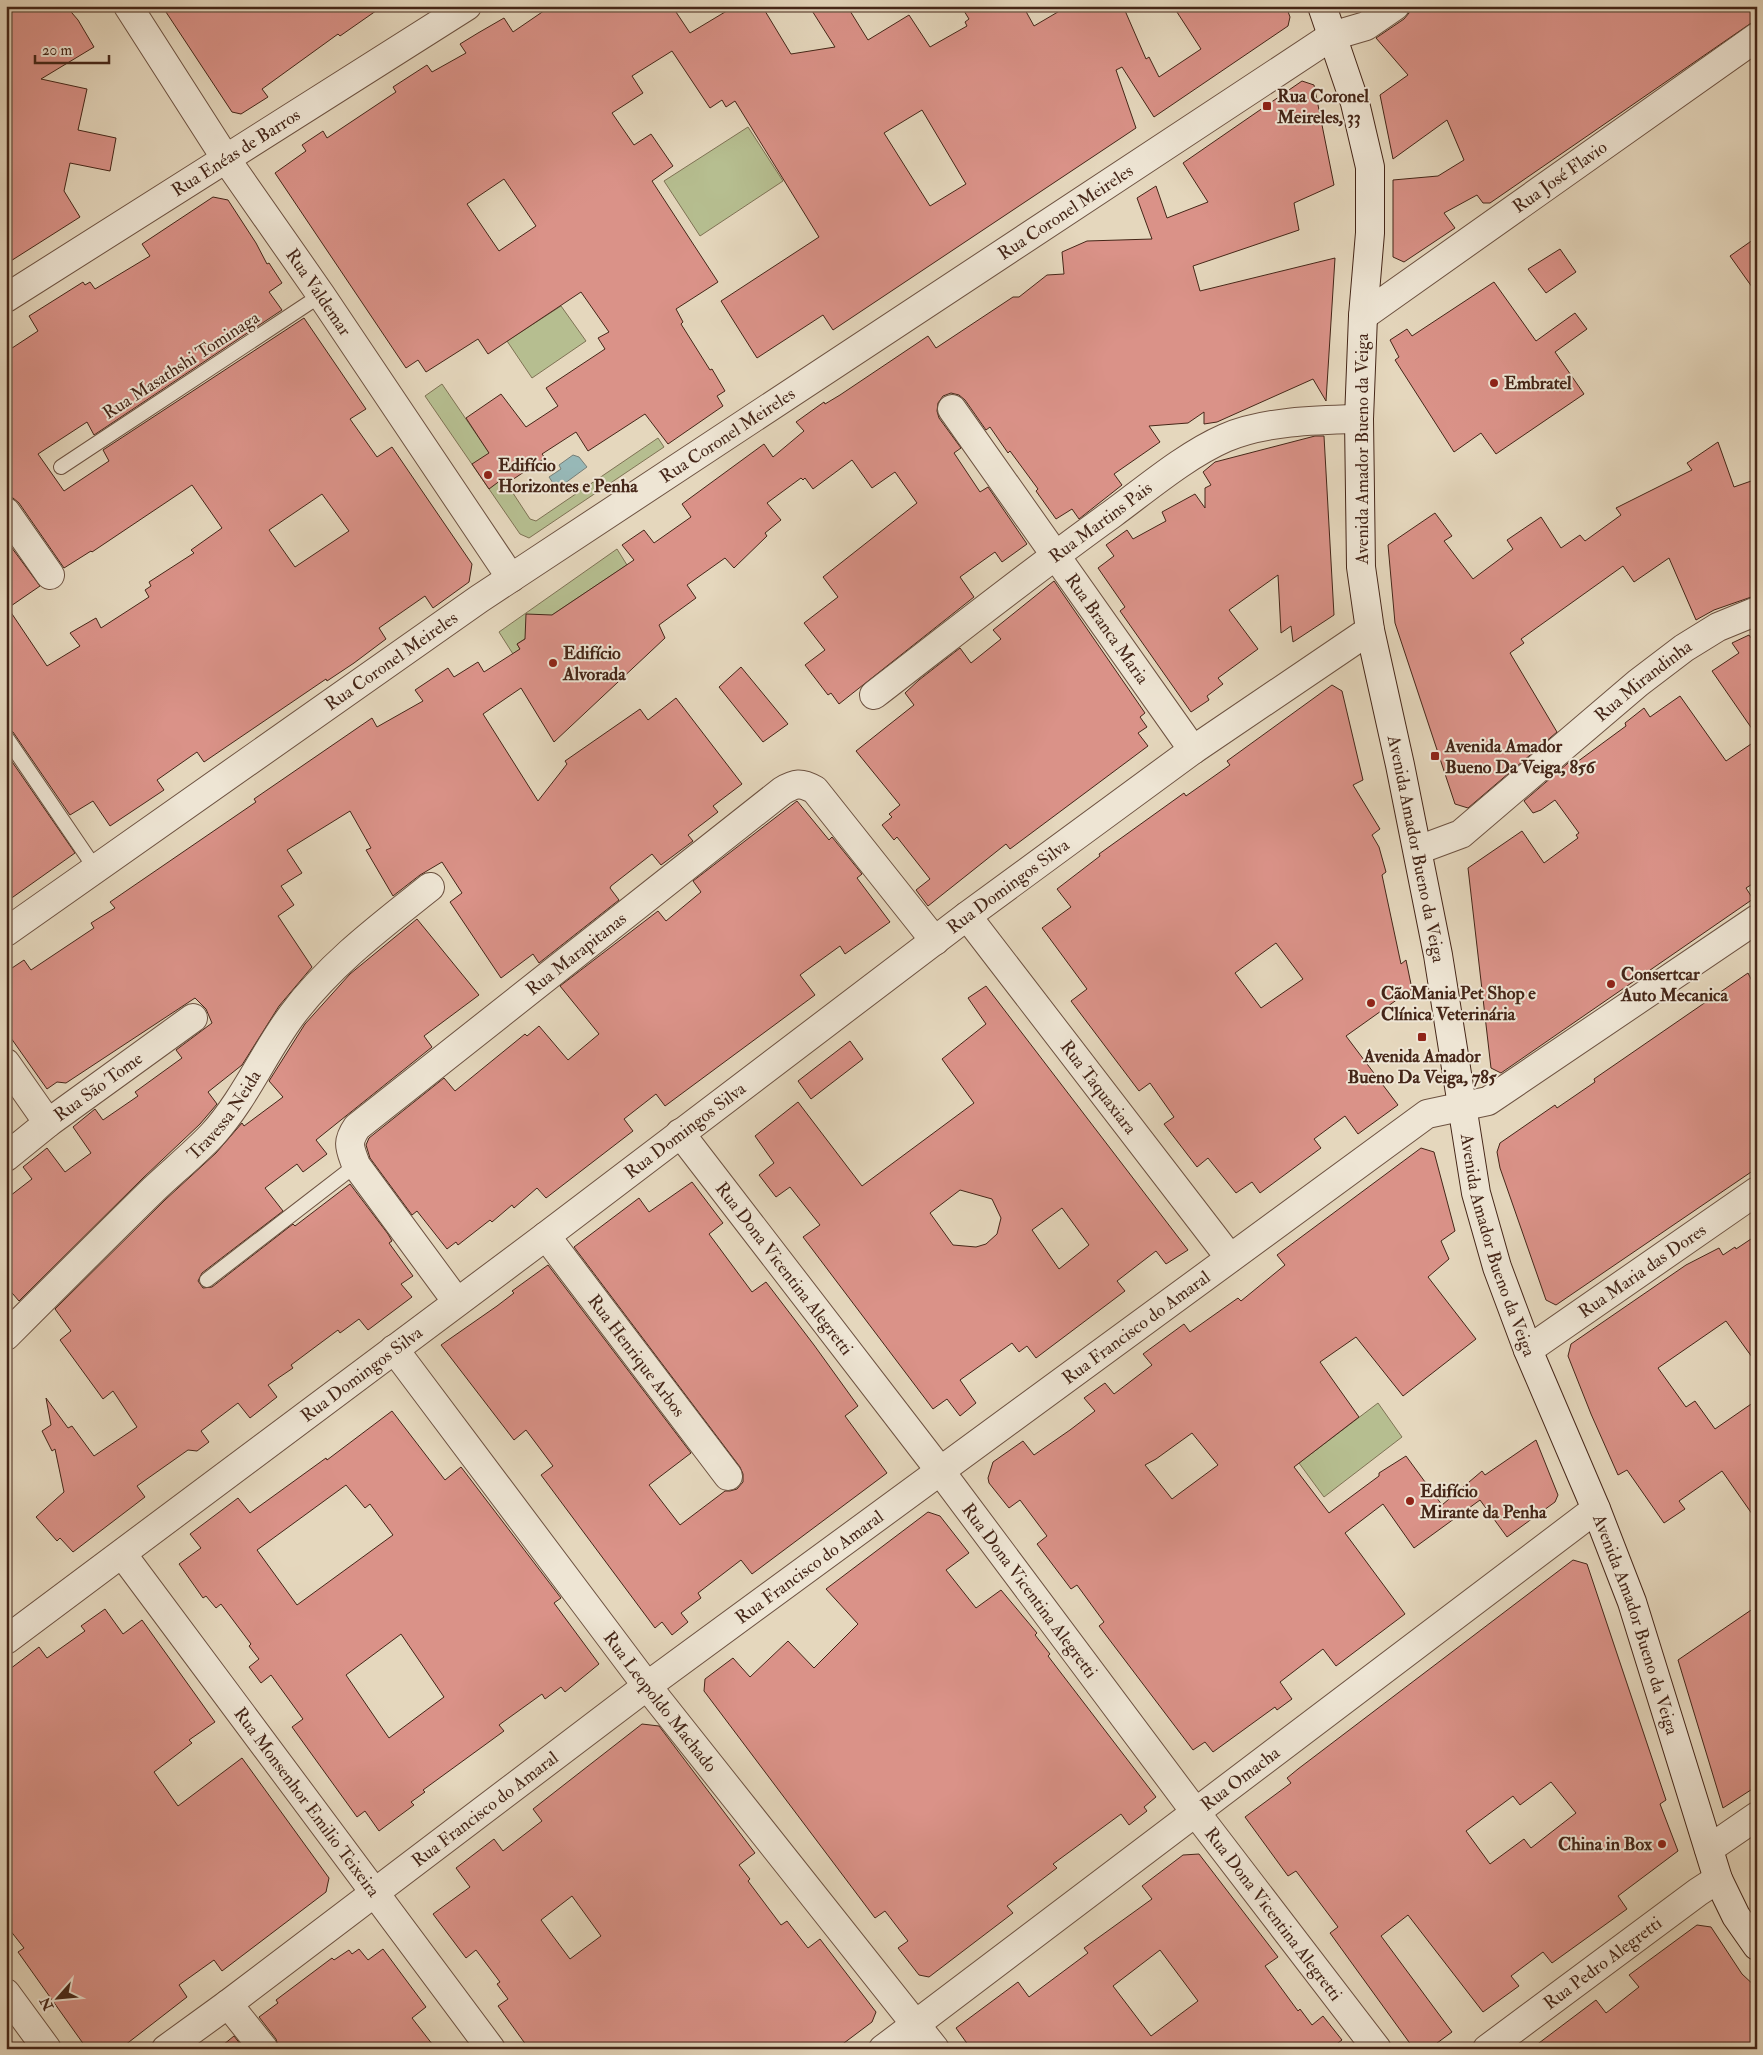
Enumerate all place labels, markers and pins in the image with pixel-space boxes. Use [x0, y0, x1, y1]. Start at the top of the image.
place label: Rua Coronel Meireles, 33 [1276, 85, 1369, 129]
marker: Rua Coronel Meireles, 33 [1261, 100, 1273, 112]
place label: Embratel [1504, 372, 1572, 395]
marker: Embratel [1488, 377, 1500, 389]
place label: Edifício Horizontes e Penha [498, 454, 638, 498]
marker: Edifício Horizontes e Penha [482, 469, 494, 481]
place label: Edifício Alvorada [562, 642, 626, 686]
marker: Edifício Alvorada [547, 657, 559, 669]
place label: Avenida Amador Bueno Da Veiga, 856 [1444, 735, 1597, 779]
marker: Avenida Amador Bueno Da Veiga, 856 [1429, 750, 1441, 762]
place label: Consertcar Auto Mecanica [1620, 963, 1728, 1007]
marker: Consertcar Auto Mecanica [1605, 978, 1617, 990]
place label: CãoMania Pet Shop e Clínica Veterinária [1381, 982, 1536, 1026]
marker: CãoMania Pet Shop e Clínica Veterinária [1365, 997, 1377, 1009]
marker: Avenida Amador Bueno Da Veiga, 785 [1416, 1031, 1428, 1043]
place label: Avenida Amador Bueno Da Veiga, 785 [1347, 1045, 1498, 1089]
place label: Edifício Mirante da Penha [1419, 1480, 1547, 1524]
marker: Edifício Mirante da Penha [1404, 1495, 1416, 1507]
place label: China in Box [1558, 1833, 1653, 1856]
marker: China in Box [1656, 1838, 1668, 1850]

